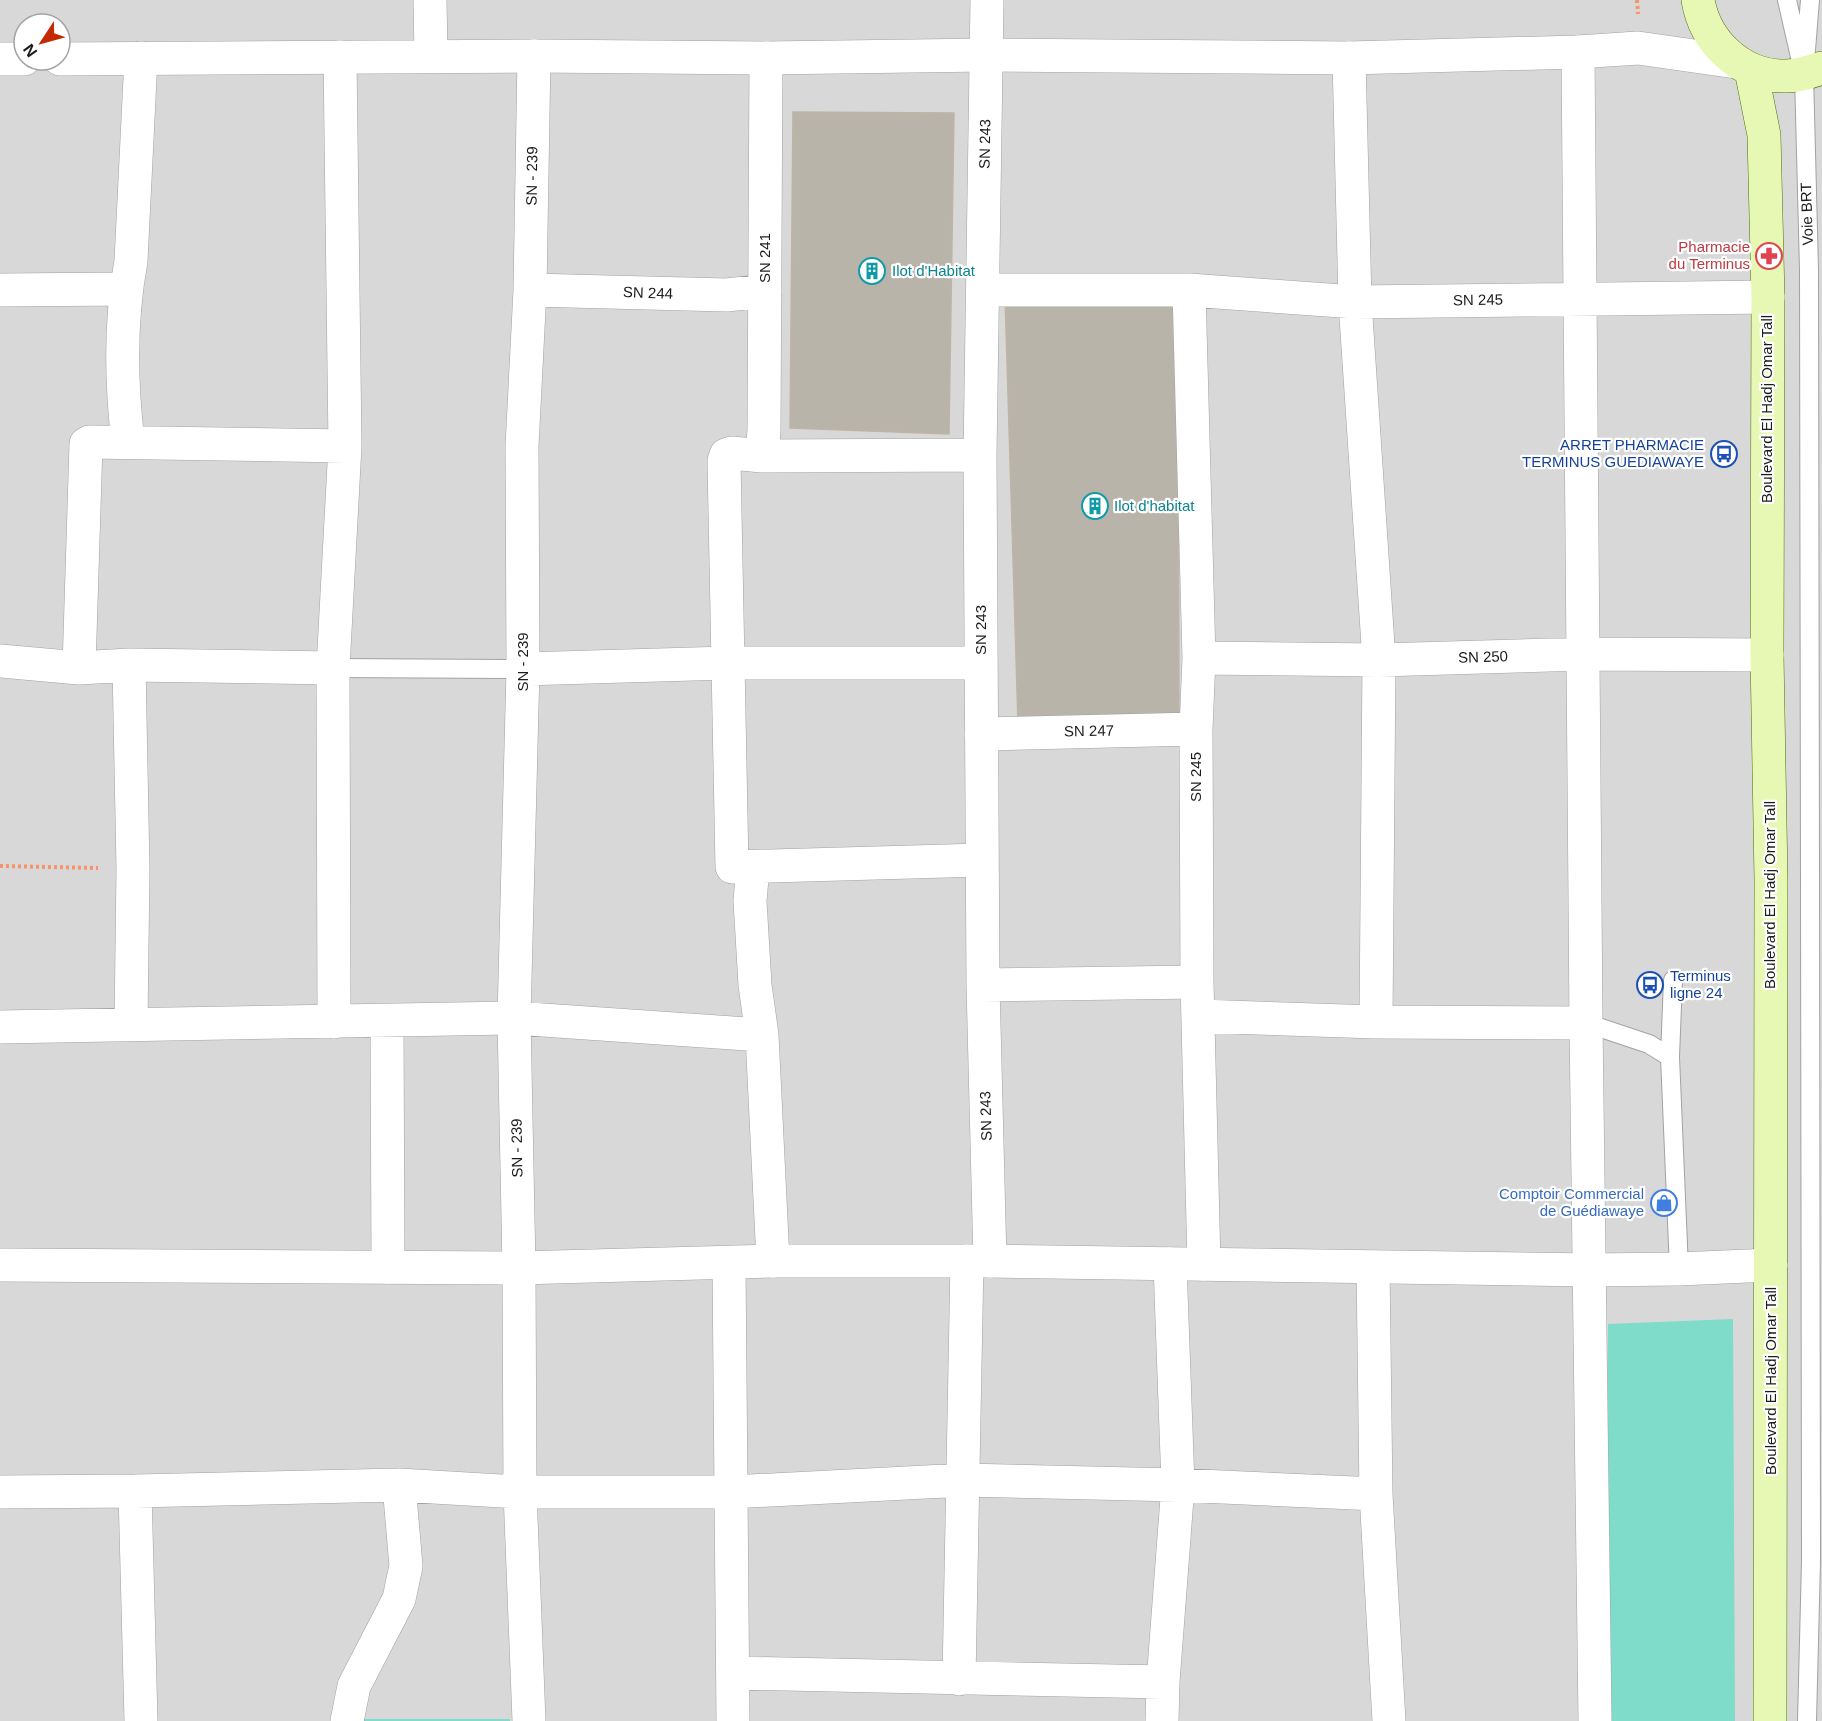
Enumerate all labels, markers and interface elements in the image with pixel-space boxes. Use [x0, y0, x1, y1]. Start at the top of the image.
north arrow [12, 12, 72, 72]
text: N [20, 41, 41, 60]
street label: SN 243 [976, 119, 993, 169]
street label: SN - 239 [522, 146, 541, 206]
street label: Voie BRT [1797, 182, 1816, 246]
street label: SN 241 [756, 233, 773, 283]
place label: Pharmacie du Terminus [1669, 238, 1750, 272]
pharmacy icon: Pharmacie du Terminus [1754, 241, 1784, 271]
building icon: Ilot d'Habitat [857, 256, 887, 286]
place label: Ilot d'Habitat [892, 262, 976, 279]
street label: SN 244 [623, 283, 673, 302]
street label: SN 245 [1453, 291, 1503, 308]
street label: Boulevard El Hadj Omar Tall [1758, 315, 1775, 503]
place label: ARRET PHARMACIE TERMINUS GUEDIAWAYE [1522, 436, 1704, 470]
bus stop icon: ARRET PHARMACIE TERMINUS GUEDIAWAYE [1709, 439, 1739, 469]
building icon: Ilot d'habitat [1080, 491, 1110, 521]
place label: Ilot d'habitat [1114, 497, 1195, 514]
street label: SN 243 [972, 605, 989, 655]
street label: SN - 239 [514, 632, 531, 692]
street label: SN 250 [1458, 647, 1508, 666]
street label: SN 247 [1064, 722, 1114, 739]
street label: SN 245 [1187, 752, 1204, 802]
street label: Boulevard El Hadj Omar Tall [1761, 801, 1778, 989]
place label: Terminus ligne 24 [1670, 967, 1731, 1001]
bus stop icon: Terminus ligne 24 [1635, 970, 1665, 1000]
street label: SN 243 [976, 1091, 995, 1141]
street label: SN - 239 [507, 1118, 526, 1178]
place label: Comptoir Commercial de Guédiawaye [1499, 1185, 1644, 1219]
shop icon: Comptoir Commercial de Guédiawaye [1649, 1188, 1679, 1218]
street label: Boulevard El Hadj Omar Tall [1762, 1287, 1779, 1475]

